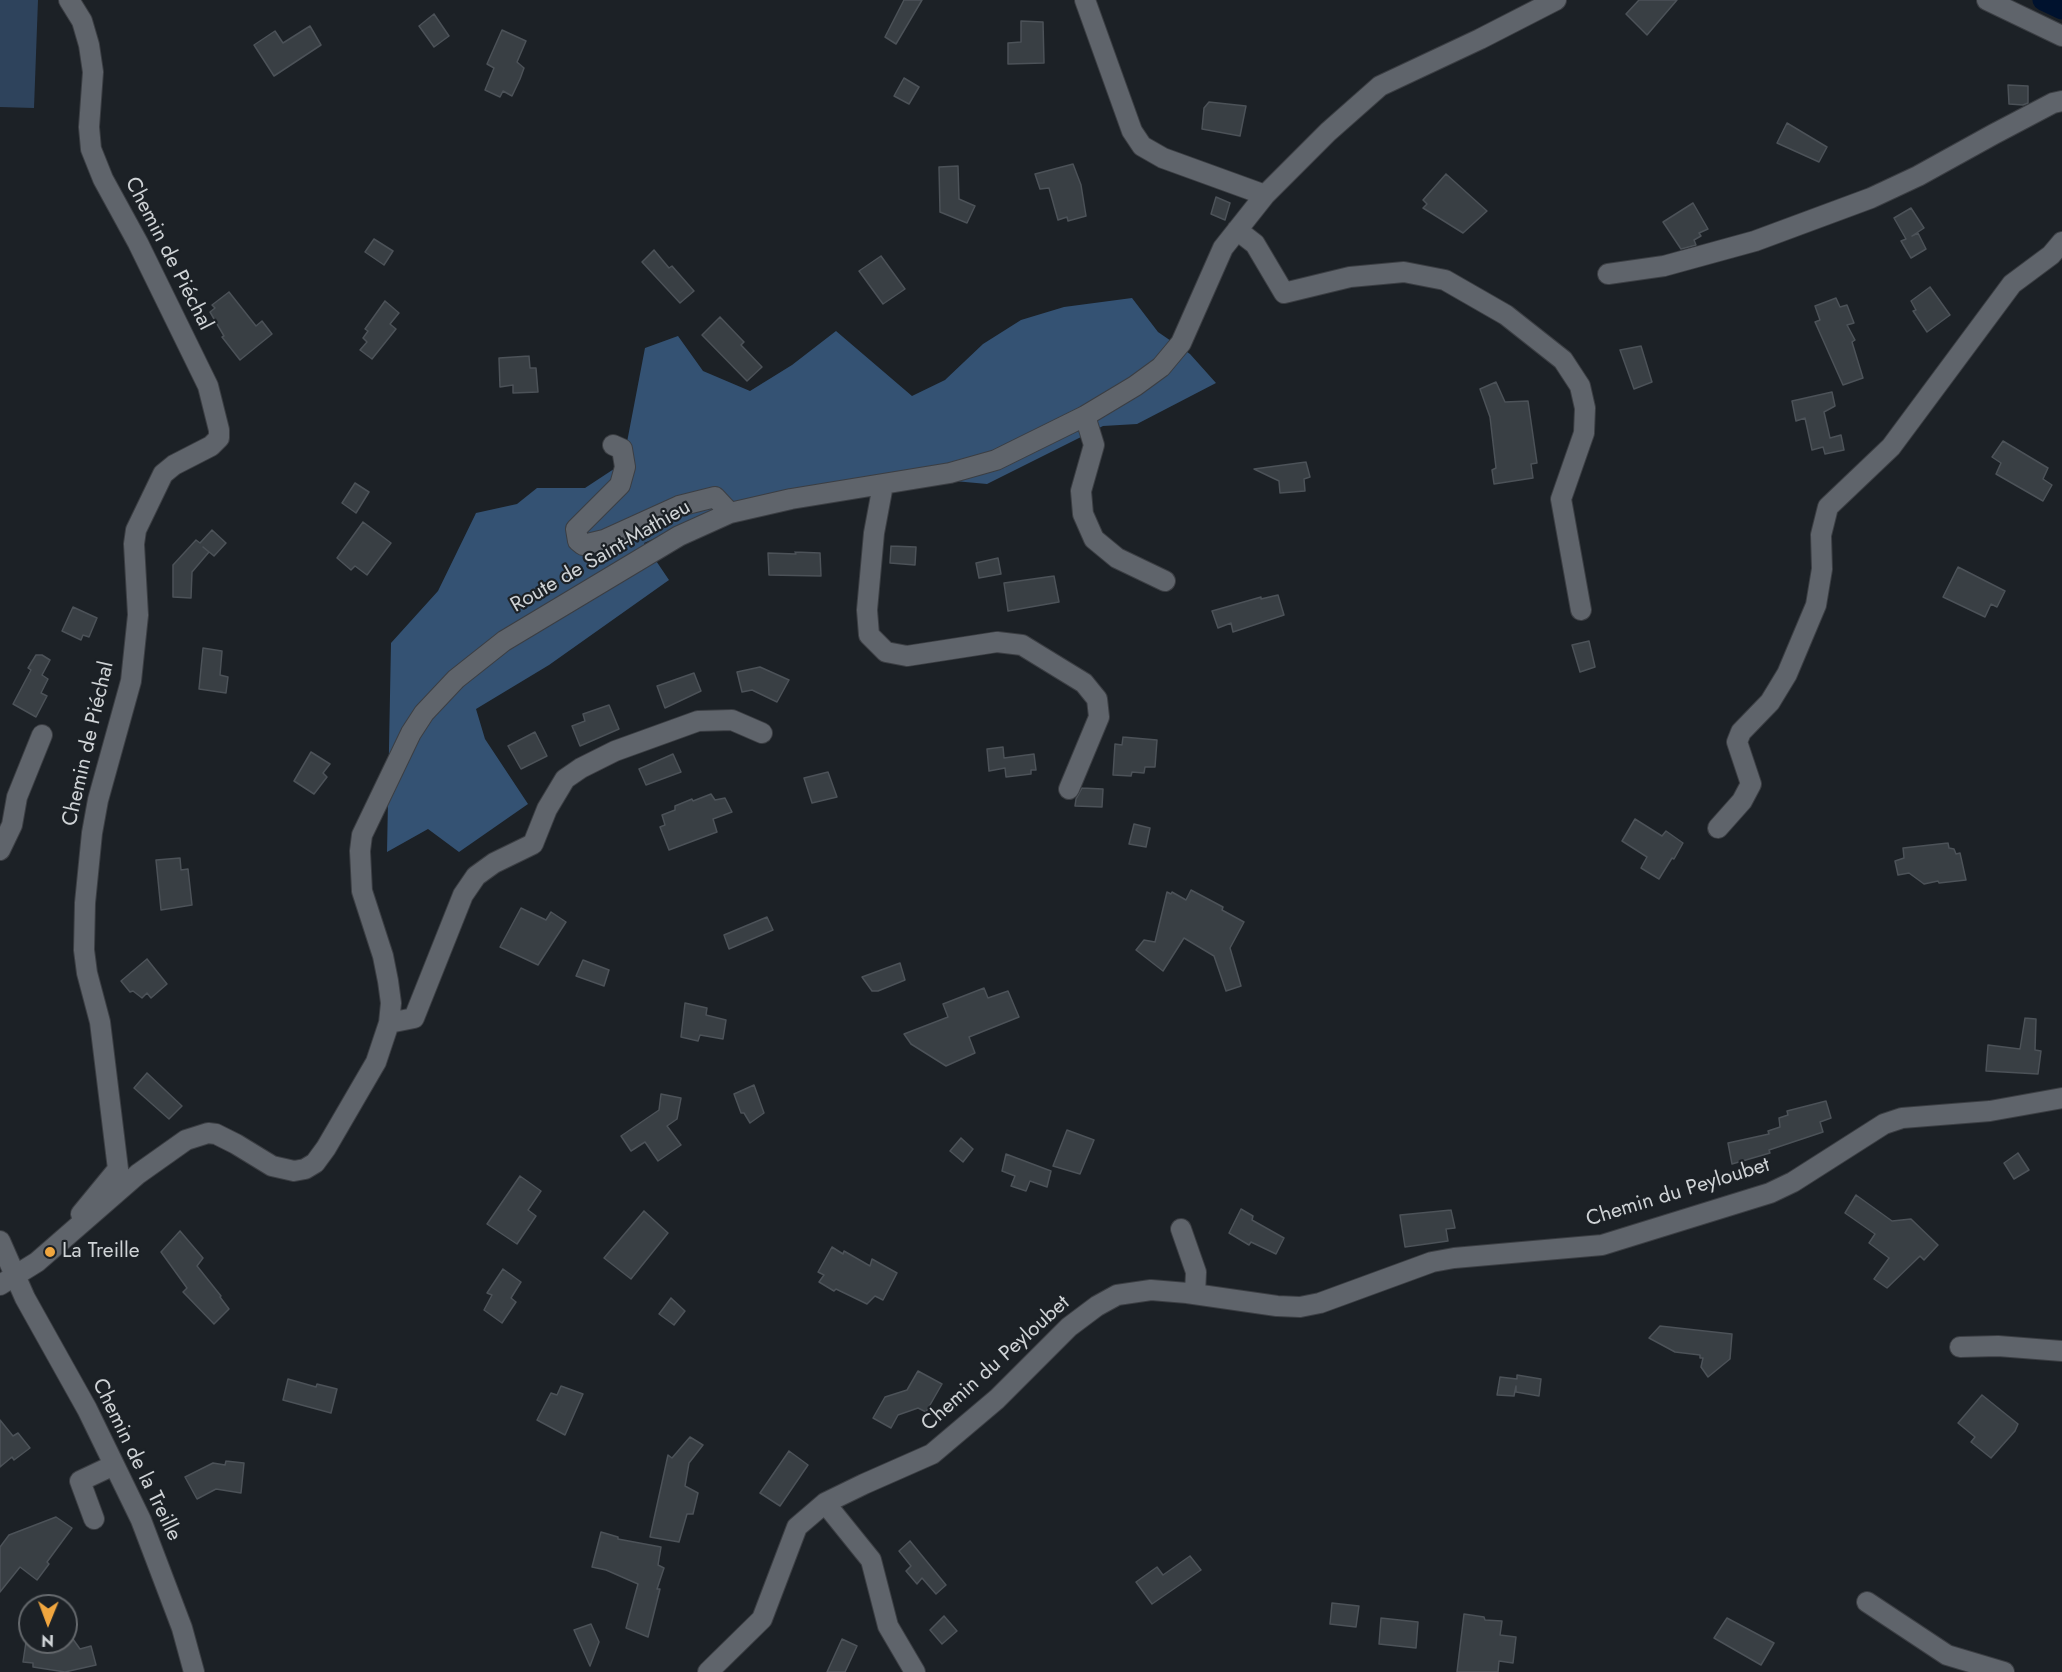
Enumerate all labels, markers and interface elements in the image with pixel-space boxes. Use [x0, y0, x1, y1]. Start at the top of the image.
street label: Chemin de Piéchal [119, 173, 217, 335]
street label: Route de Saint-Mathieu [507, 495, 695, 619]
street label: Chemin de Piéchal [58, 659, 120, 829]
street label: Chemin du Peyloubet [1583, 1153, 1773, 1233]
place label: La Treille [62, 1239, 140, 1265]
marker: La Treille [43, 1245, 57, 1259]
street label: Chemin du Peyloubet [917, 1291, 1075, 1437]
street label: Chemin de la Treille [86, 1375, 186, 1545]
north arrow [18, 1594, 78, 1654]
text: N [41, 1629, 54, 1652]

